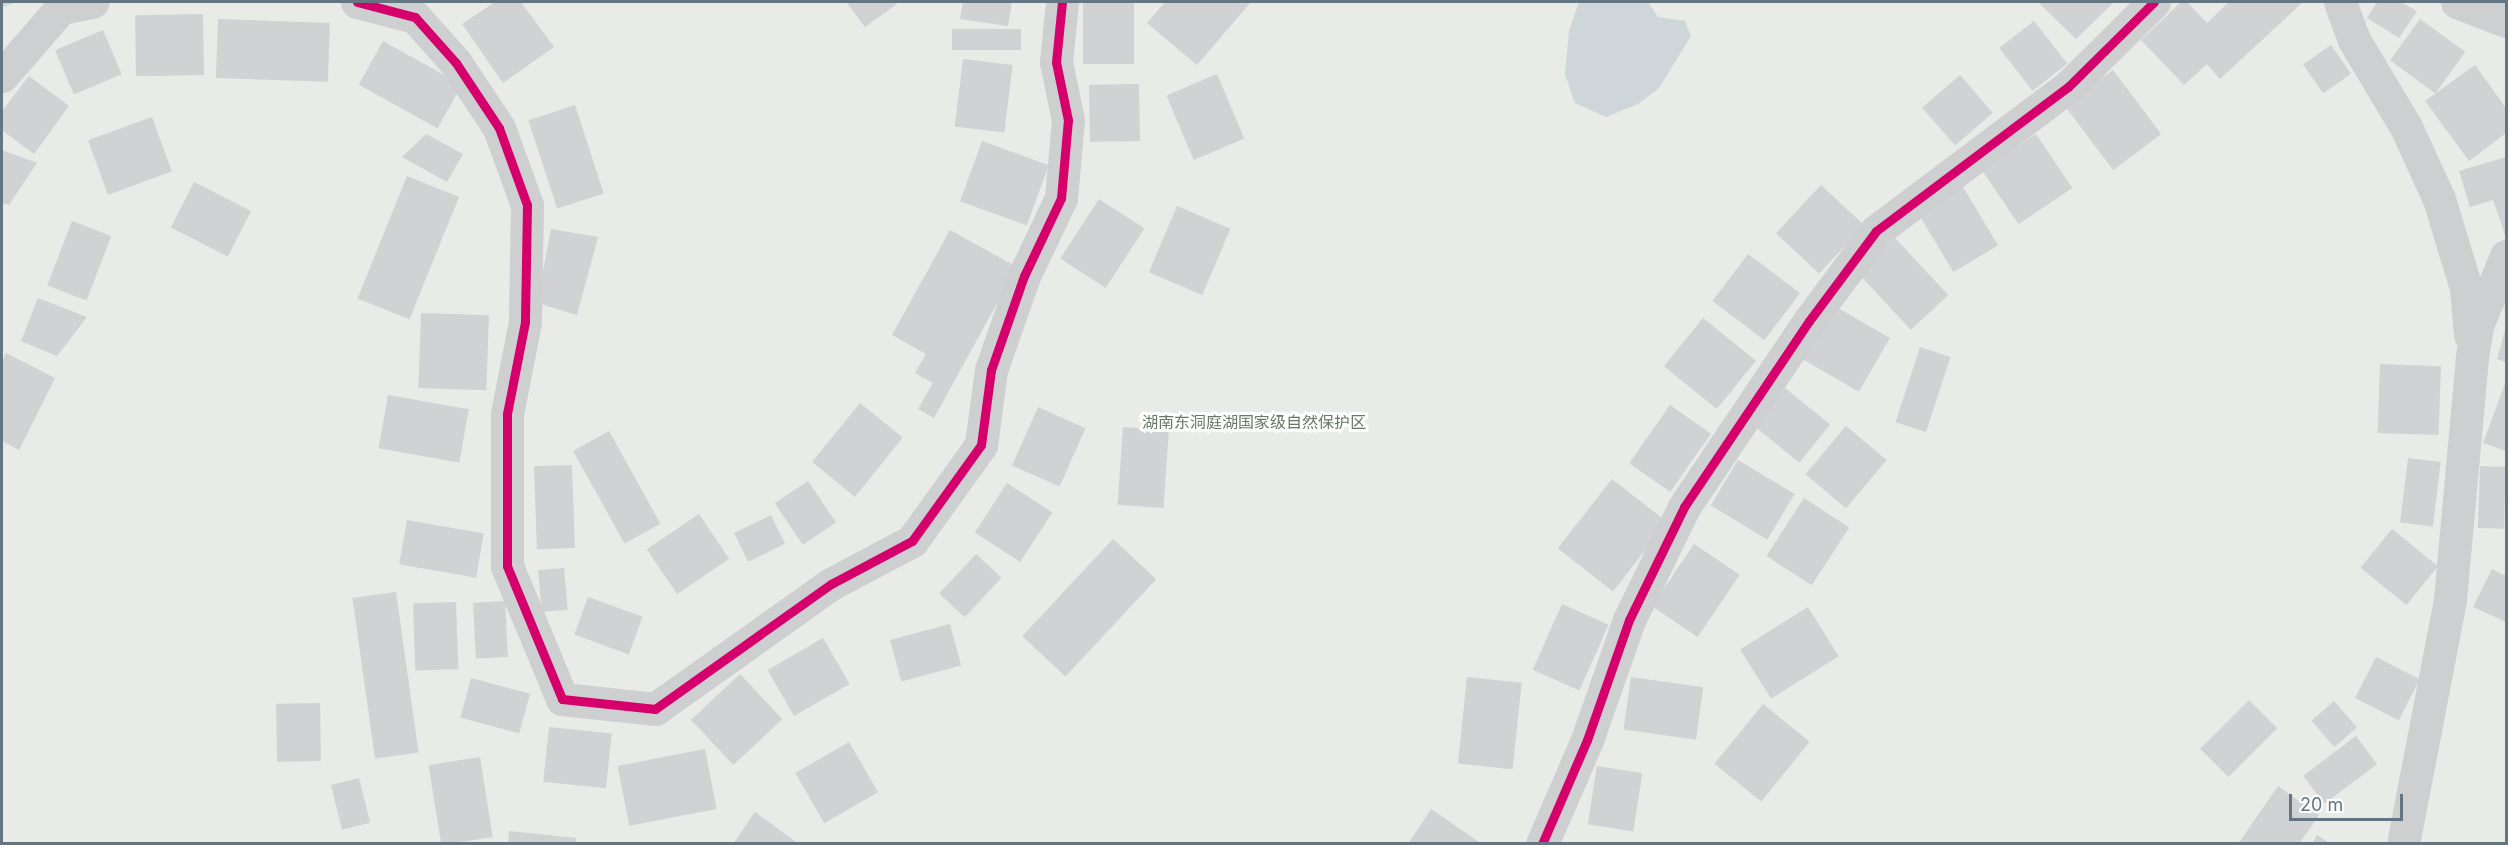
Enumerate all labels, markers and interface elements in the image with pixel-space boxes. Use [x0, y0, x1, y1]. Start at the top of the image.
park label: 湖南东洞庭湖国家级自然保护区 [1142, 412, 1366, 432]
scale bar [2292, 782, 2406, 820]
text: 20 m [2300, 794, 2343, 815]

